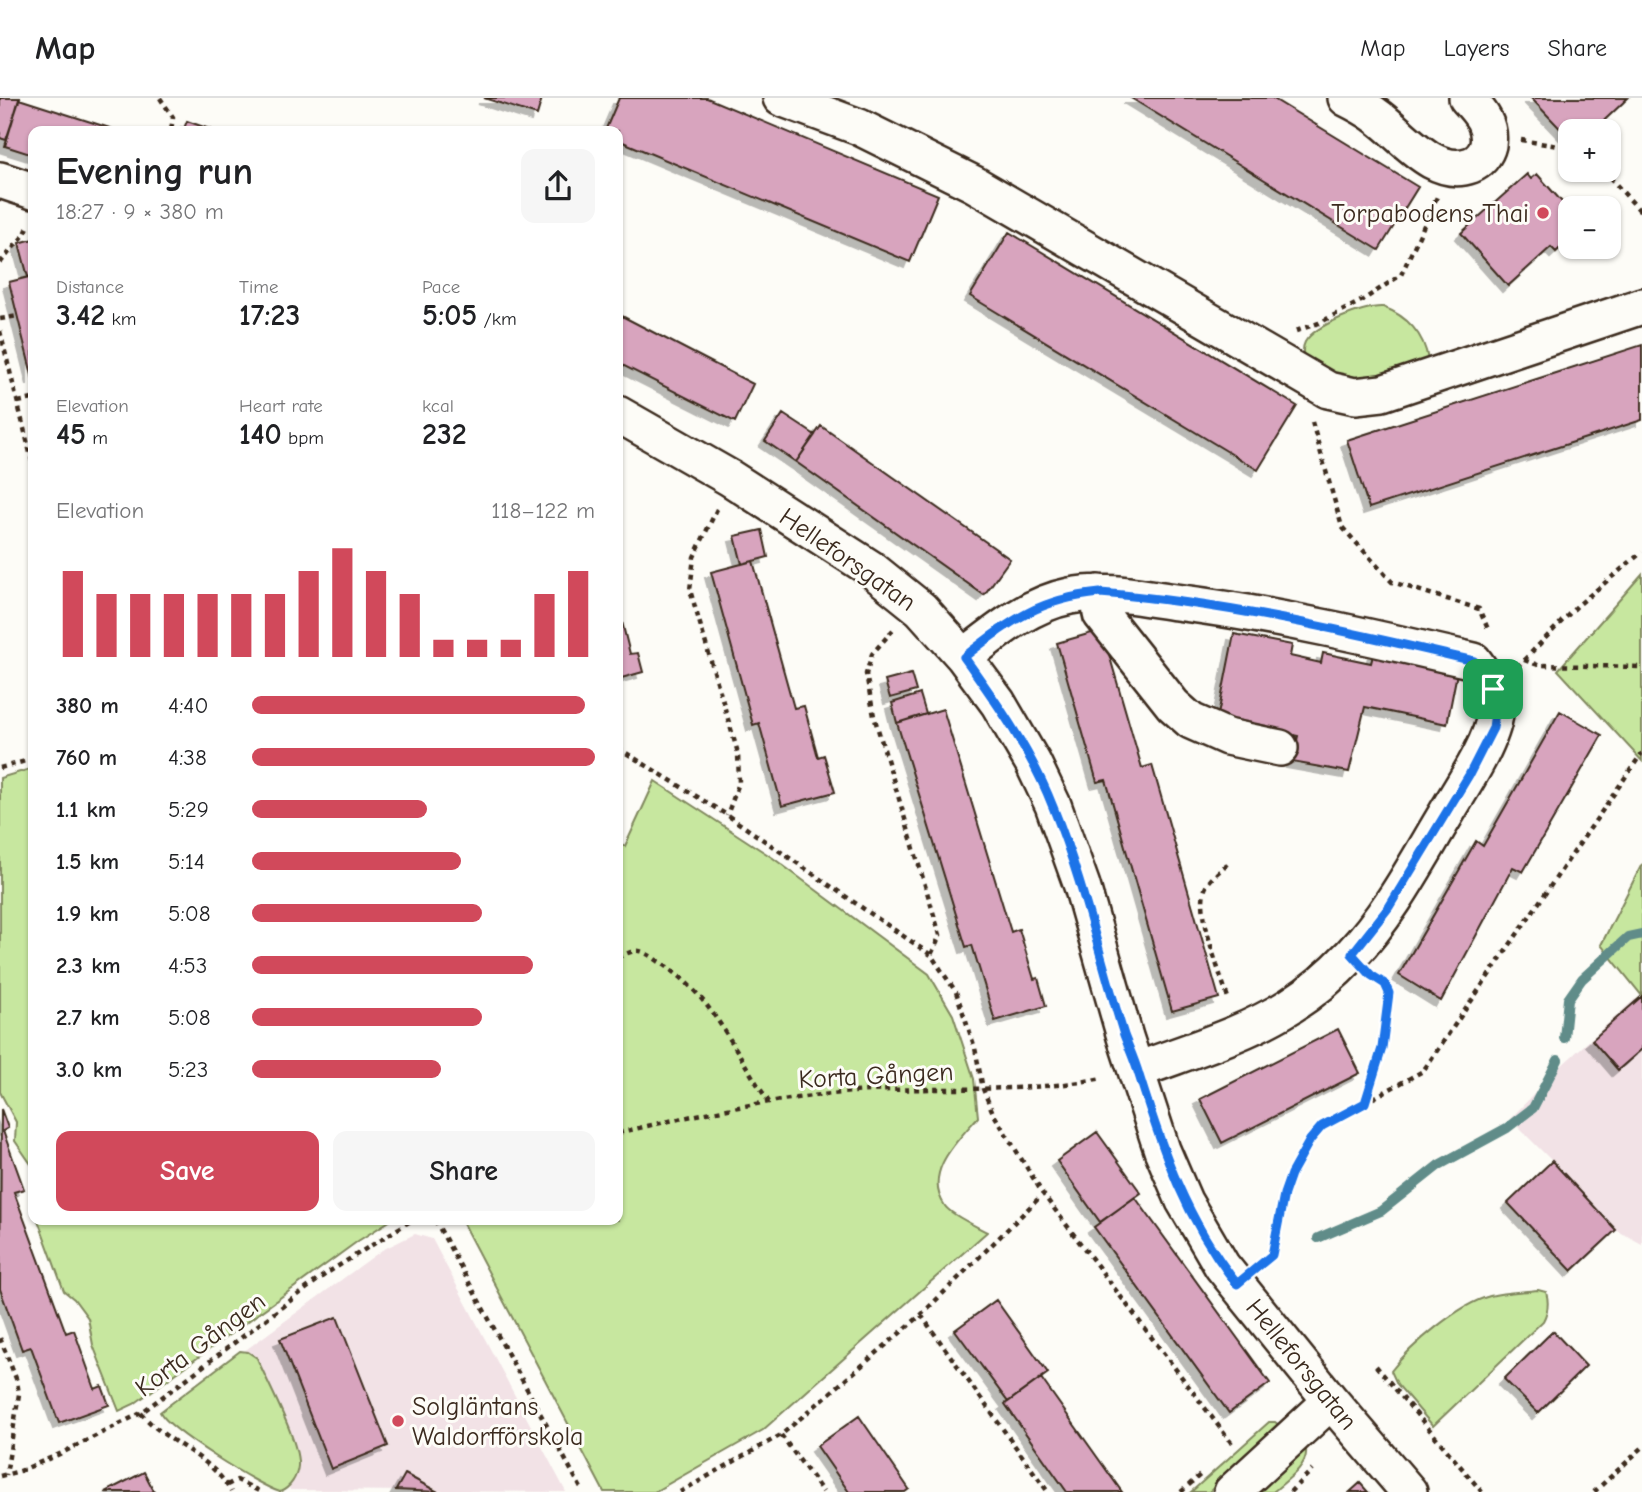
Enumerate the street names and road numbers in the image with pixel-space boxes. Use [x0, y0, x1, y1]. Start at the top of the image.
street label: Helleforsgatan [773, 502, 921, 618]
street label: Korta Gången [798, 1057, 954, 1095]
street label: Korta Gången [130, 1286, 272, 1403]
street label: Helleforsgatan [1239, 1293, 1363, 1436]

